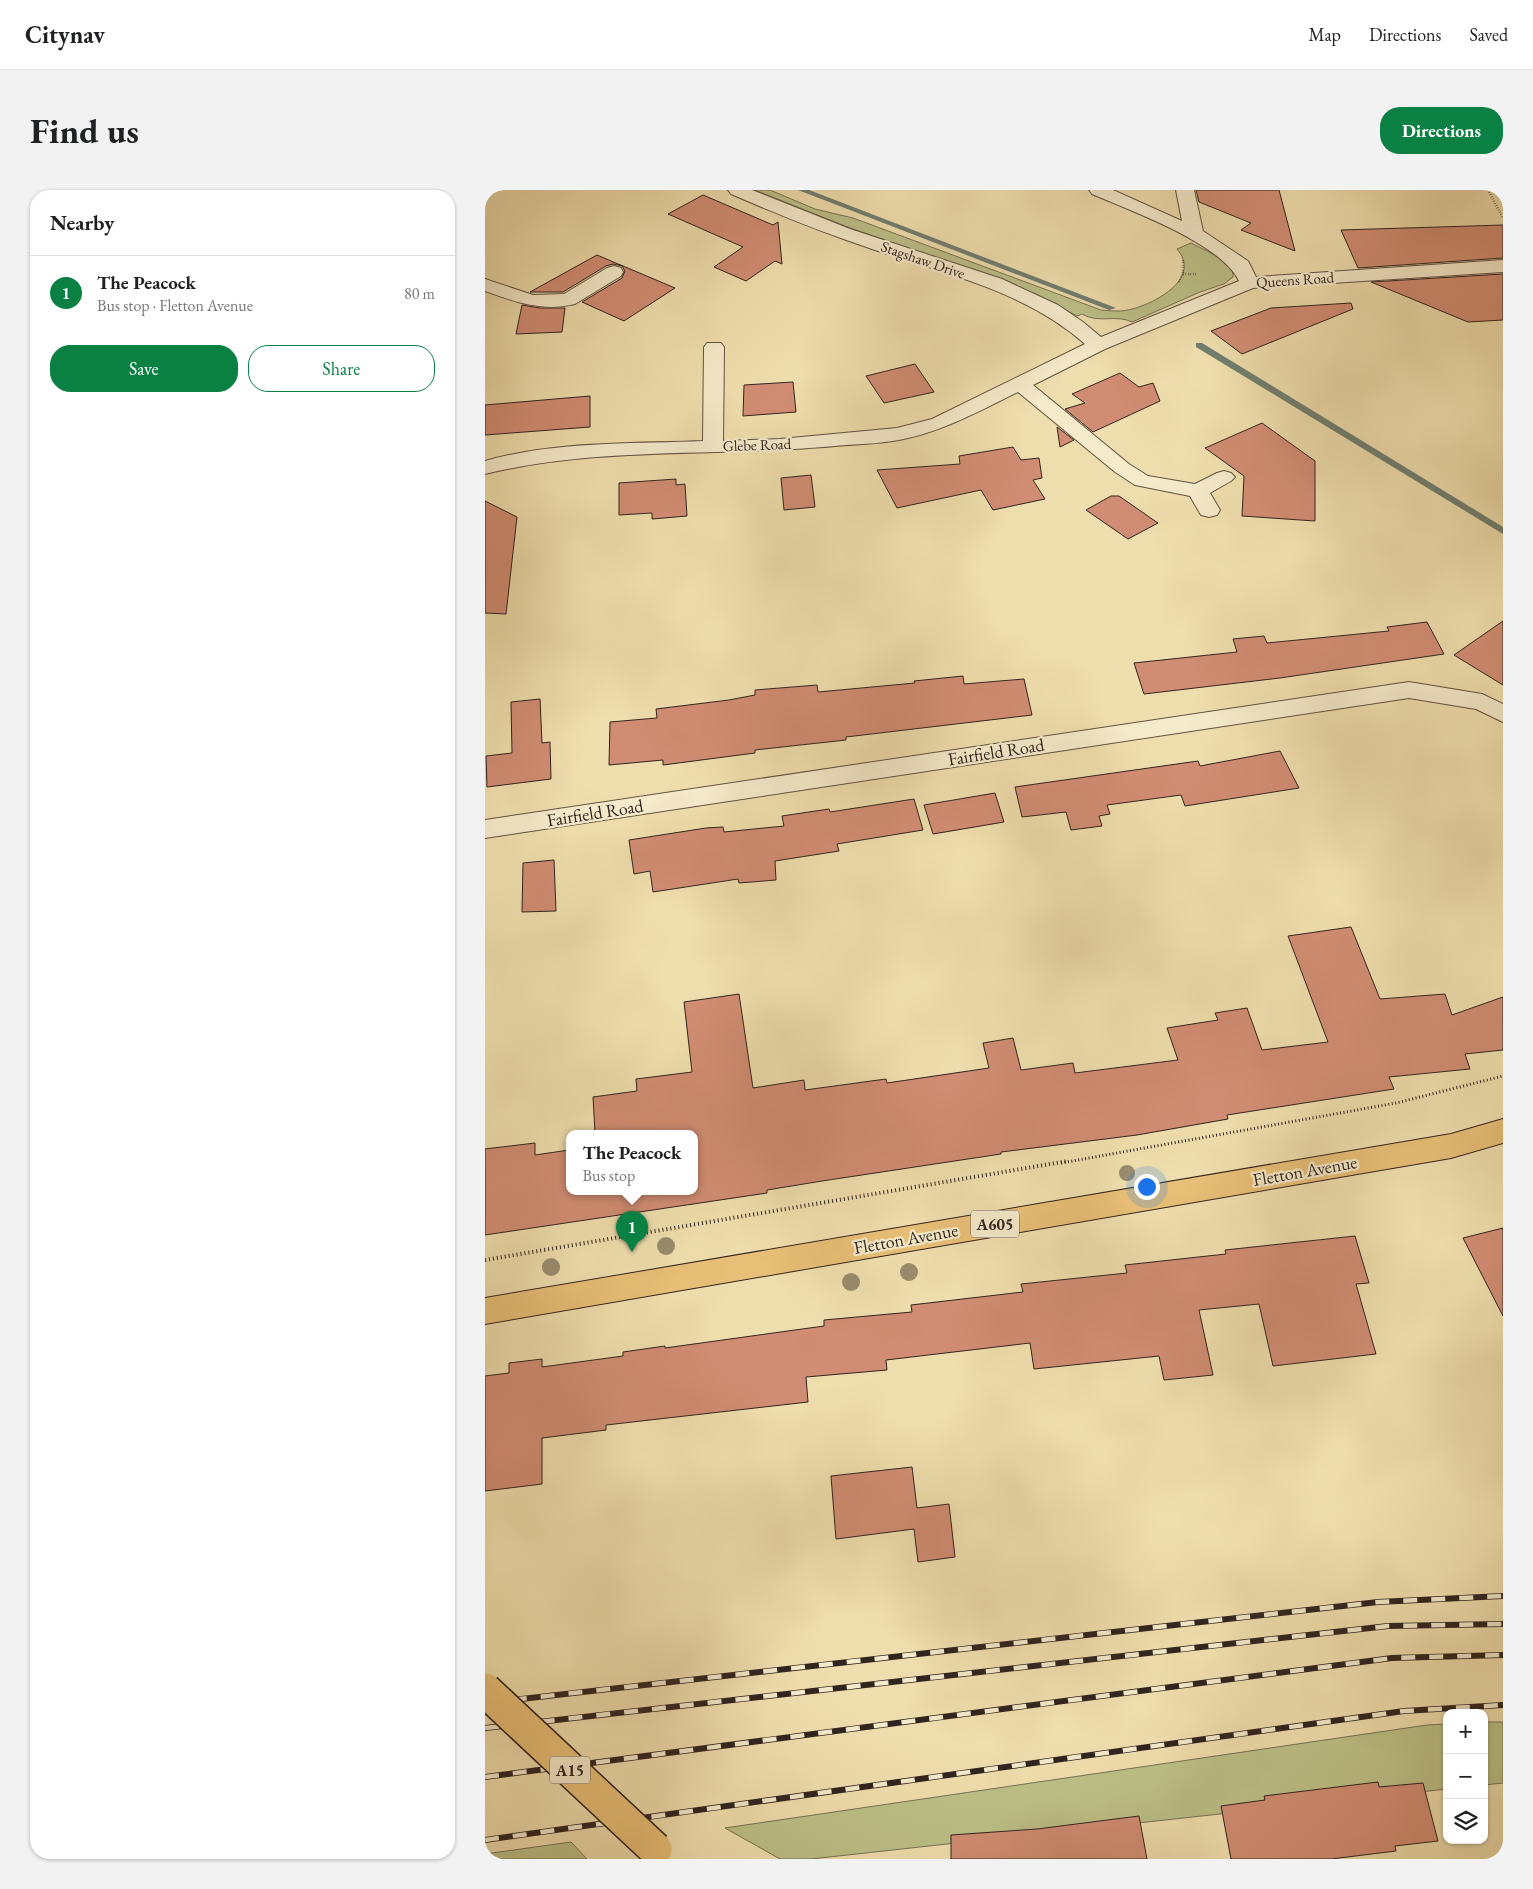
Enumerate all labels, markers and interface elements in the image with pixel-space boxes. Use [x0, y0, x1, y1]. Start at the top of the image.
text: Citynav [25, 19, 105, 50]
text: Map [1309, 23, 1341, 46]
text: Directions [1369, 23, 1441, 46]
text: Saved [1469, 23, 1508, 46]
button: Directions [1380, 107, 1503, 154]
text: Find us [30, 108, 139, 153]
text: Nearby [50, 209, 114, 236]
street label: Stagshaw Drive [879, 236, 968, 283]
street label: Queens Road [1255, 267, 1335, 292]
text: The Peacock [97, 270, 196, 295]
text: 1 [62, 283, 70, 304]
text: 80 m [404, 283, 435, 304]
text: Bus stop · Fletton Avenue [97, 295, 253, 316]
button: Save [50, 345, 238, 392]
button: Share [248, 345, 435, 392]
street label: Glebe Road [722, 434, 792, 455]
street label: Fairfield Road [946, 732, 1047, 770]
street label: Fairfield Road [545, 793, 646, 831]
popup [566, 1130, 698, 1195]
text: The Peacock [583, 1140, 681, 1165]
street label: Fletton Avenue [1251, 1150, 1359, 1191]
text: Bus stop [583, 1165, 635, 1186]
your location [1134, 1174, 1160, 1200]
pin: 1 [616, 1211, 648, 1252]
road number: A605 [971, 1211, 1019, 1238]
street label: Fletton Avenue [852, 1218, 960, 1259]
map controls [1443, 1709, 1488, 1844]
button: + [1443, 1709, 1488, 1754]
button: − [1443, 1754, 1488, 1799]
road number: A15 [550, 1756, 590, 1784]
button: layers [1443, 1799, 1488, 1844]

